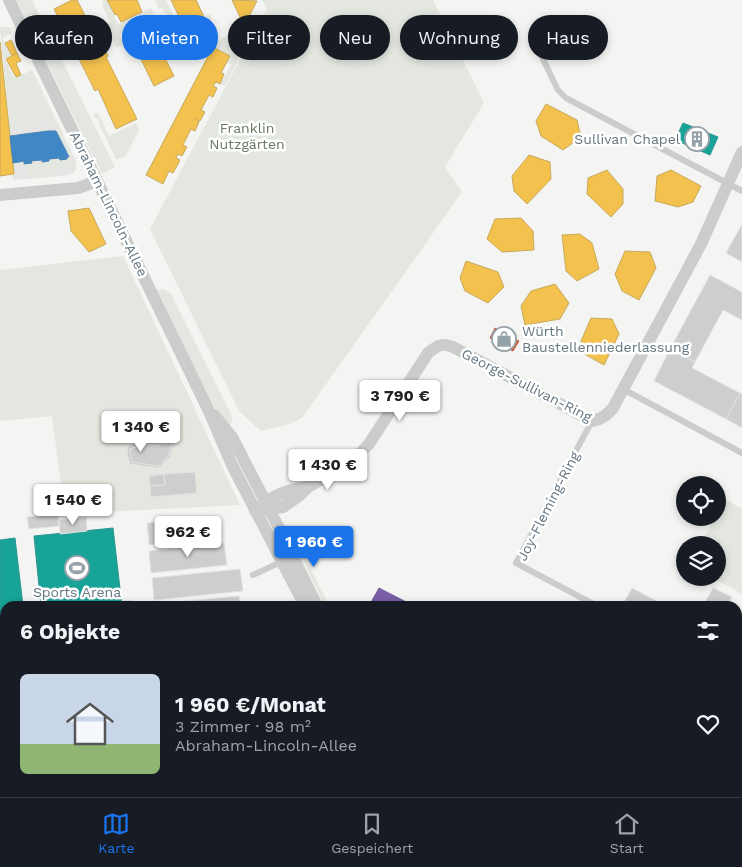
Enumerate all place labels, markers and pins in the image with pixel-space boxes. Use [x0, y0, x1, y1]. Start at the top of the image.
building icon: Sullivan Chapel [684, 126, 710, 152]
place label: Sullivan Chapel [574, 131, 681, 147]
place label: Würth Baustellenniederlassung [522, 323, 690, 355]
shop icon: Würth Baustellenniederlassung [491, 326, 517, 352]
pin: 3 790 € [354, 380, 446, 422]
pin: 1 340 € [95, 410, 187, 453]
pin: 1 430 € [282, 448, 374, 491]
pin: 1 540 € [27, 484, 119, 526]
pin: 962 € [153, 516, 223, 558]
pin: 1 960 € [268, 526, 360, 568]
sports icon: Sports Arena [64, 555, 90, 581]
place label: Sports Arena [33, 584, 121, 600]

